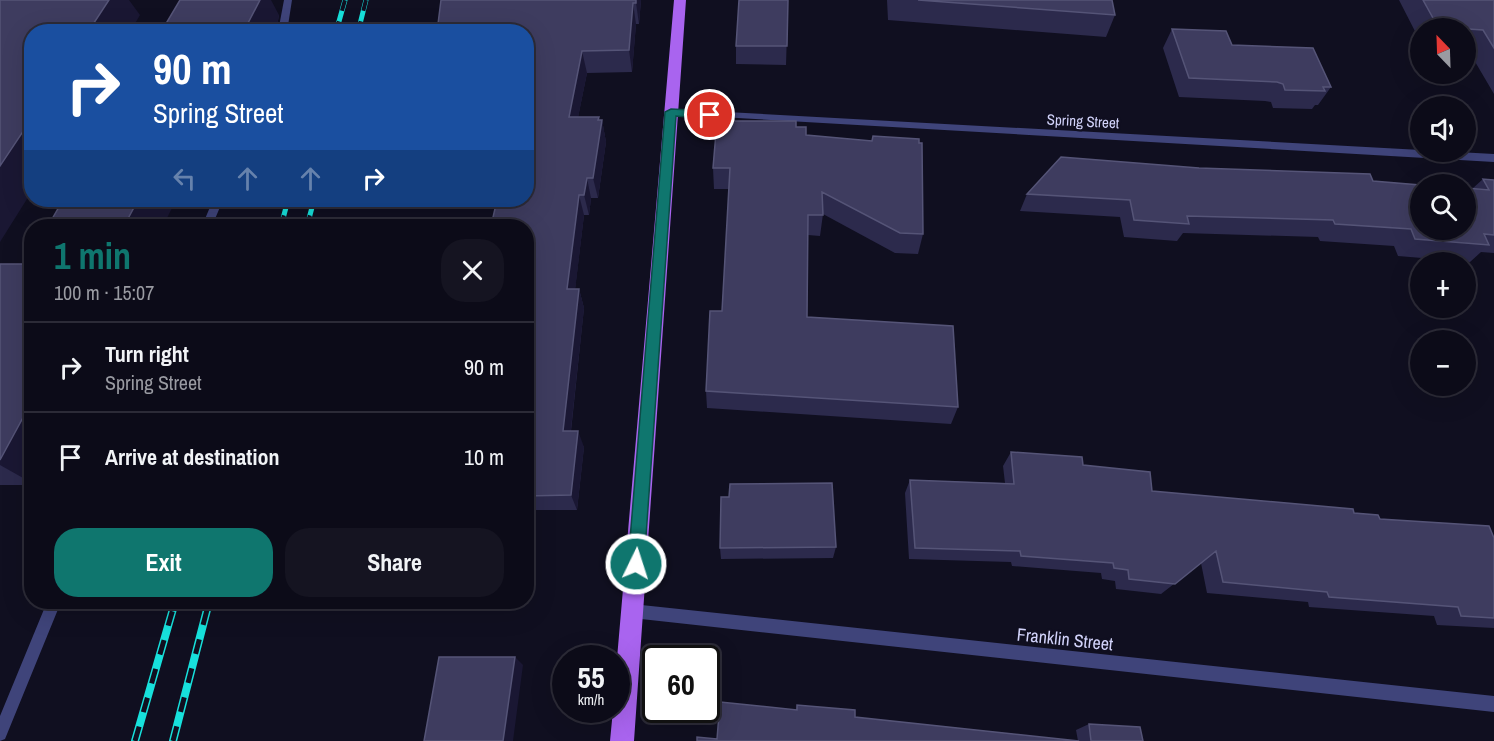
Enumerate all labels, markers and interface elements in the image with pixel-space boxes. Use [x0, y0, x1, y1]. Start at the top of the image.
north arrow [1410, 18, 1476, 84]
map controls [1410, 18, 1476, 396]
text: 90 m [153, 41, 232, 97]
icon: right [54, 48, 132, 126]
pin [684, 89, 735, 140]
text: Spring Street [153, 95, 283, 131]
button: sound [1410, 96, 1476, 162]
icon: arrive [693, 98, 726, 131]
street label: Spring Street [1046, 109, 1120, 133]
icon: left [168, 162, 201, 195]
icon: ahead [231, 162, 264, 195]
icon: ahead [294, 162, 327, 195]
icon: right [357, 162, 390, 195]
button: search [1410, 174, 1476, 240]
text: 1 min [54, 232, 131, 280]
button: close [441, 239, 504, 302]
button: + [1410, 252, 1476, 318]
text: 100 m · 15:07 [54, 279, 154, 306]
button: − [1410, 330, 1476, 396]
text: Turn right [105, 339, 189, 369]
icon: right [54, 351, 87, 384]
text: 90 m [464, 352, 504, 382]
text: Spring Street [105, 369, 202, 396]
icon: arrive [54, 441, 87, 474]
text: Arrive at destination [105, 442, 279, 472]
text: 10 m [464, 442, 504, 472]
button: Exit [54, 528, 273, 597]
button: Share [285, 528, 504, 597]
position arrow [604, 532, 668, 596]
street label: Franklin Street [1016, 622, 1114, 656]
speed limit sign: 60 [642, 645, 720, 723]
text: 55 [577, 657, 605, 697]
text: km/h [578, 689, 604, 710]

